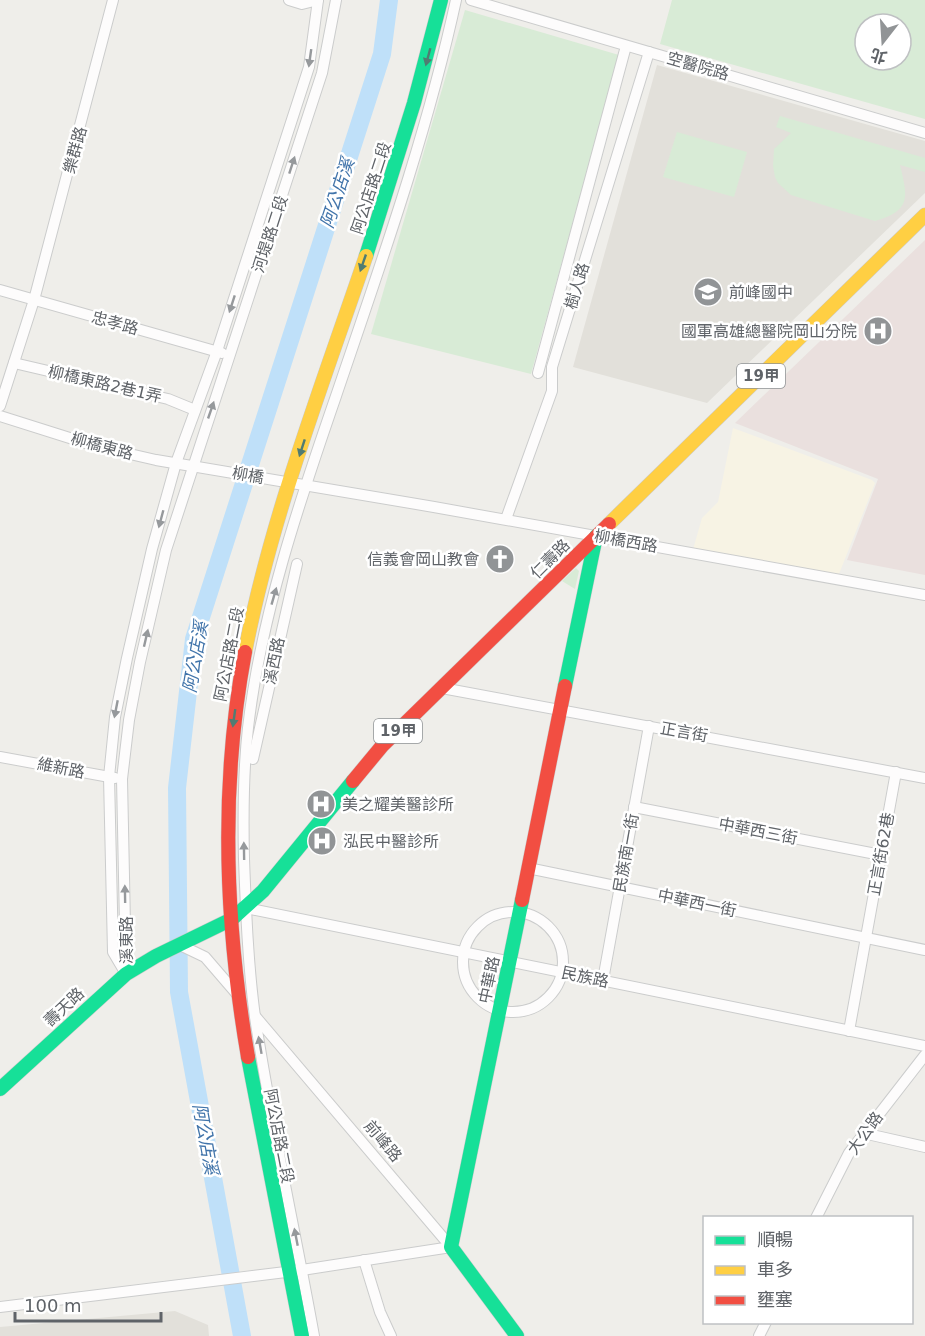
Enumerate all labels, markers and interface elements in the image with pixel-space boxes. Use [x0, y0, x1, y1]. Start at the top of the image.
north arrow [853, 12, 913, 72]
text: 北 [868, 44, 889, 67]
one-way arrow [422, 48, 432, 66]
street label: 空醫院路 [665, 48, 731, 84]
one-way arrow [306, 49, 315, 68]
street label: 樂群路 [60, 124, 90, 176]
street label: 阿公店路二段 [347, 139, 395, 237]
water label: 阿公店溪 [316, 153, 359, 230]
one-way arrow [288, 156, 297, 174]
street label: 河堤路二段 [249, 193, 291, 275]
one-way arrow [358, 254, 368, 272]
street label: 樹人路 [561, 260, 593, 312]
school or university icon: 前峰國中 [692, 276, 724, 308]
place label: 前峰國中 [729, 283, 793, 302]
one-way arrow [227, 295, 236, 313]
street label: 忠孝路 [89, 308, 141, 338]
hospital icon: 國軍高雄總醫院岡山分院 [862, 315, 894, 347]
place label: 國軍高雄總醫院岡山分院 [681, 322, 857, 341]
street label: 柳橋東路2巷1弄 [46, 362, 164, 406]
road number: 19甲 [737, 364, 785, 388]
one-way arrow [207, 401, 217, 419]
street label: 柳橋東路 [69, 429, 135, 463]
one-way arrow [296, 439, 306, 457]
street label: 柳橋 [231, 463, 265, 487]
one-way arrow [155, 510, 165, 528]
street label: 柳橋西路 [593, 526, 659, 556]
street label: 仁壽路 [526, 535, 574, 583]
church icon: 信義會岡山教會 [484, 543, 516, 575]
place label: 信義會岡山教會 [367, 550, 479, 569]
one-way arrow [270, 587, 280, 605]
street label: 阿公店路二段 [211, 605, 247, 703]
water label: 阿公店溪 [178, 617, 212, 694]
one-way arrow [141, 629, 151, 647]
street label: 溪西路 [260, 636, 288, 686]
one-way arrow [111, 700, 120, 719]
one-way arrow [230, 709, 239, 728]
street label: 正言街 [659, 718, 709, 746]
road number: 19甲 [374, 719, 422, 743]
street label: 維新路 [36, 754, 86, 782]
hospital icon: 美之耀美醫診所 [305, 788, 337, 820]
place label: 美之耀美醫診所 [342, 795, 454, 814]
street label: 正言街62巷 [864, 811, 898, 897]
street label: 民族南一街 [610, 812, 642, 894]
street label: 中華西三街 [717, 814, 799, 848]
hospital icon: 泓民中醫診所 [306, 825, 338, 857]
place label: 泓民中醫診所 [343, 832, 439, 851]
one-way arrow [240, 842, 249, 861]
one-way arrow [120, 885, 130, 904]
street label: 中華西一街 [656, 885, 738, 921]
street label: 溪東路 [117, 916, 136, 964]
street label: 中華路 [475, 955, 503, 1005]
street label: 民族路 [560, 963, 610, 991]
street label: 壽天路 [40, 984, 88, 1030]
one-way arrow [256, 1036, 265, 1055]
street label: 阿公店路二段 [261, 1087, 297, 1185]
water label: 阿公店溪 [189, 1102, 223, 1179]
street label: 大公路 [843, 1108, 887, 1158]
street label: 前峰路 [360, 1117, 406, 1165]
legend [703, 1216, 913, 1324]
one-way arrow [291, 1227, 300, 1246]
text: 順暢 [757, 1229, 793, 1250]
text: 車多 [757, 1259, 793, 1280]
scale bar [15, 1285, 160, 1323]
text: 壅塞 [757, 1289, 793, 1310]
text: 100 m [24, 1295, 82, 1316]

